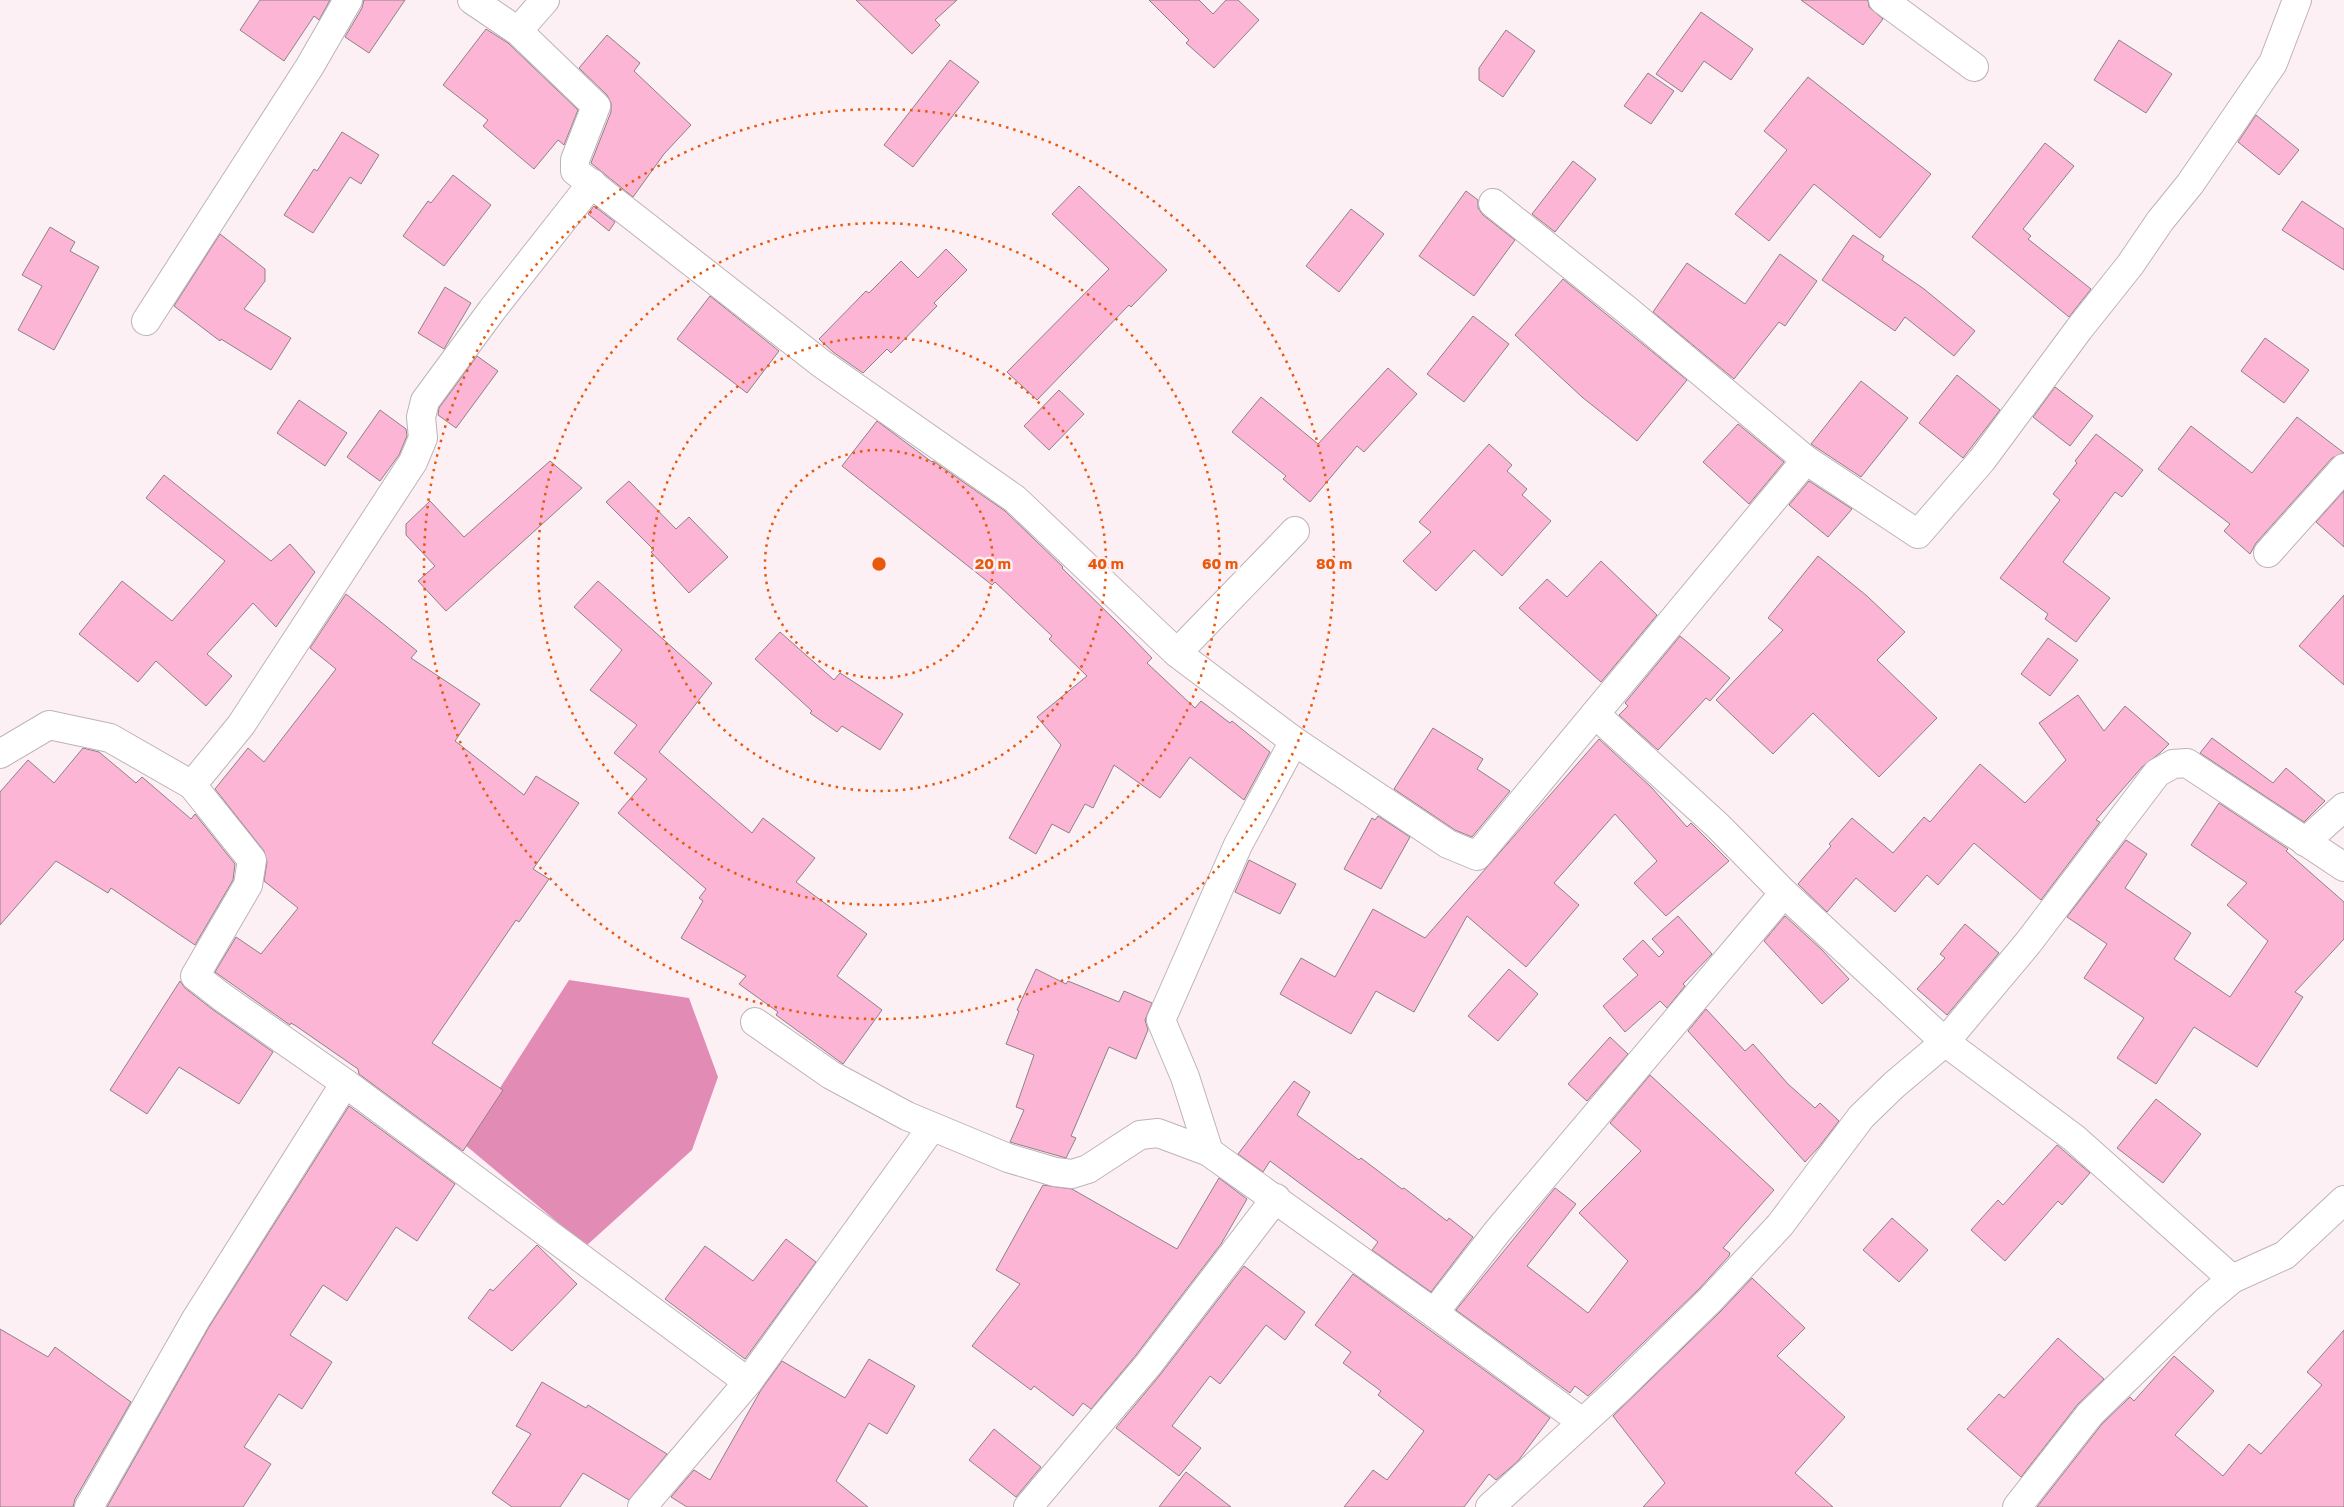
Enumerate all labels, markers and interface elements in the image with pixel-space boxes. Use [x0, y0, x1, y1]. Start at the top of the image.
text: 20 m [975, 554, 1011, 572]
text: 40 m [1088, 554, 1124, 572]
text: 60 m [1202, 554, 1238, 572]
text: 80 m [1316, 554, 1352, 572]
centre of rings [870, 555, 888, 573]

